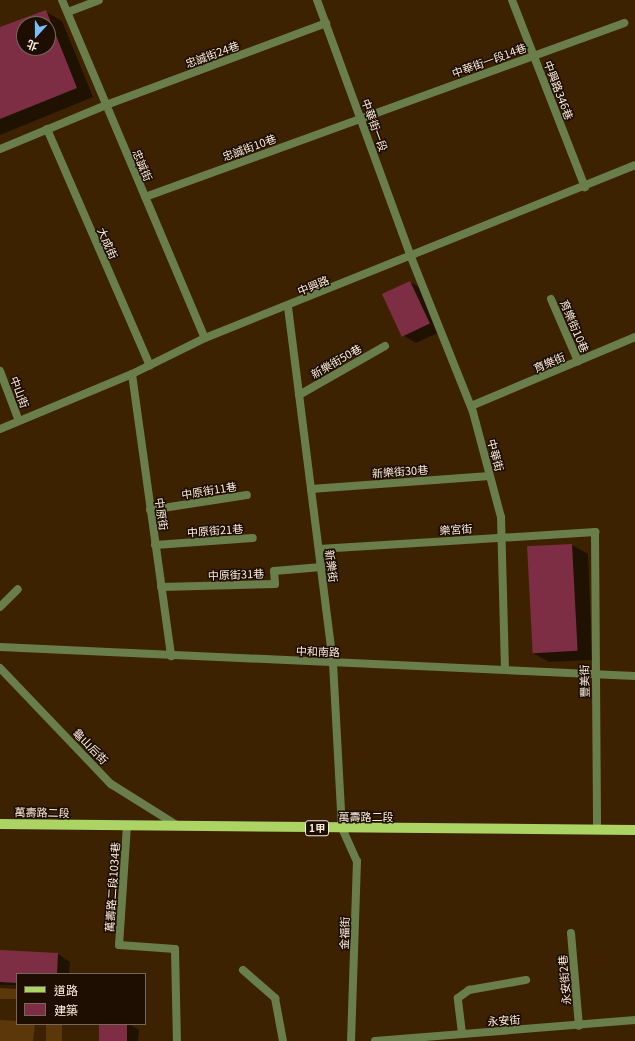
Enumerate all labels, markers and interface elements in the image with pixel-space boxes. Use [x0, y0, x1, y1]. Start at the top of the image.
north arrow [16, 16, 56, 56]
text: 北 [24, 37, 40, 56]
street label: 忠誠街24巷 [183, 38, 241, 70]
street label: 中華街一段14巷 [450, 40, 528, 80]
street label: 中興路346巷 [542, 59, 576, 121]
street label: 中華街一段 [359, 97, 391, 153]
street label: 忠誠街10巷 [220, 131, 278, 163]
street label: 忠誠街 [130, 147, 156, 183]
street label: 大成街 [95, 225, 121, 261]
street label: 中興路 [295, 273, 331, 297]
street label: 育樂街10巷 [558, 298, 592, 354]
street label: 新樂街50巷 [308, 341, 364, 381]
street label: 育樂街 [531, 349, 567, 375]
street label: 中山街 [8, 374, 32, 410]
street label: 中華街 [485, 437, 507, 473]
street label: 新樂街30巷 [372, 462, 428, 480]
street label: 中原街11巷 [180, 479, 238, 501]
street label: 中原街 [153, 497, 171, 531]
street label: 中原街21巷 [187, 521, 243, 539]
street label: 樂宮街 [439, 521, 473, 537]
street label: 新樂街 [323, 549, 341, 583]
street label: 中原街31巷 [208, 566, 264, 582]
street label: 中和南路 [296, 644, 340, 658]
street label: 豐美街 [577, 664, 591, 698]
street label: 龜山后街 [71, 726, 111, 766]
street label: 萬壽路二段 [14, 805, 70, 819]
street label: 萬壽路二段 [339, 809, 393, 823]
road number: 1甲 [305, 820, 329, 836]
street label: 萬壽路二段1034巷 [102, 841, 122, 933]
street label: 金福街 [337, 916, 351, 950]
street label: 永安街2巷 [555, 954, 573, 1006]
legend [16, 973, 146, 1025]
text: 道路 [54, 981, 78, 998]
text: 建築 [54, 1001, 78, 1018]
street label: 永安街 [487, 1012, 521, 1028]

